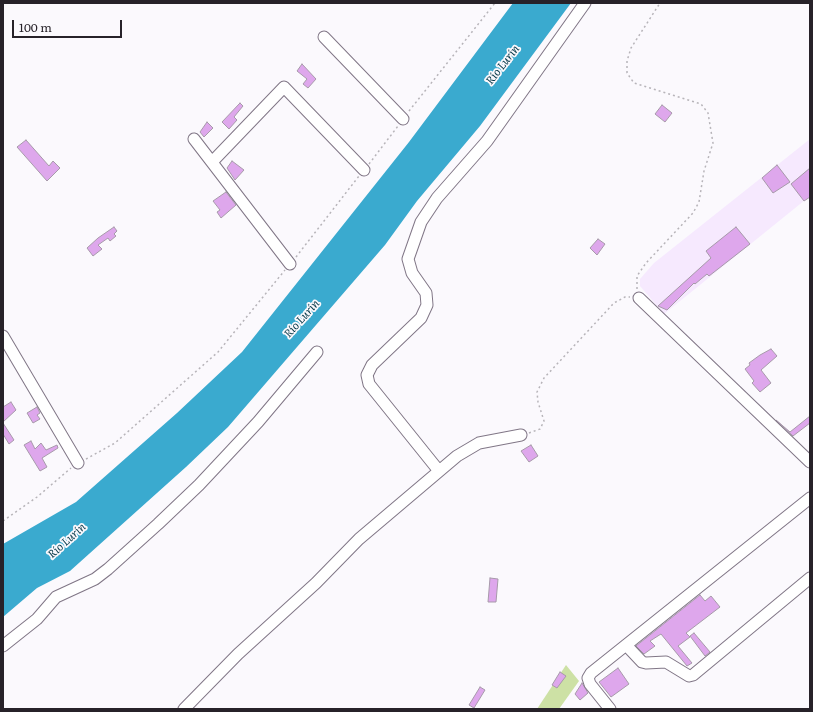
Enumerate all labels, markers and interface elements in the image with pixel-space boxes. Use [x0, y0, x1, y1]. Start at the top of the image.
scale bar [14, 12, 124, 38]
text: 100 m [19, 18, 52, 36]
water label: Río Lurín [484, 43, 522, 87]
water label: Río Lurín [282, 297, 322, 341]
water label: Río Lurín [45, 521, 89, 561]

